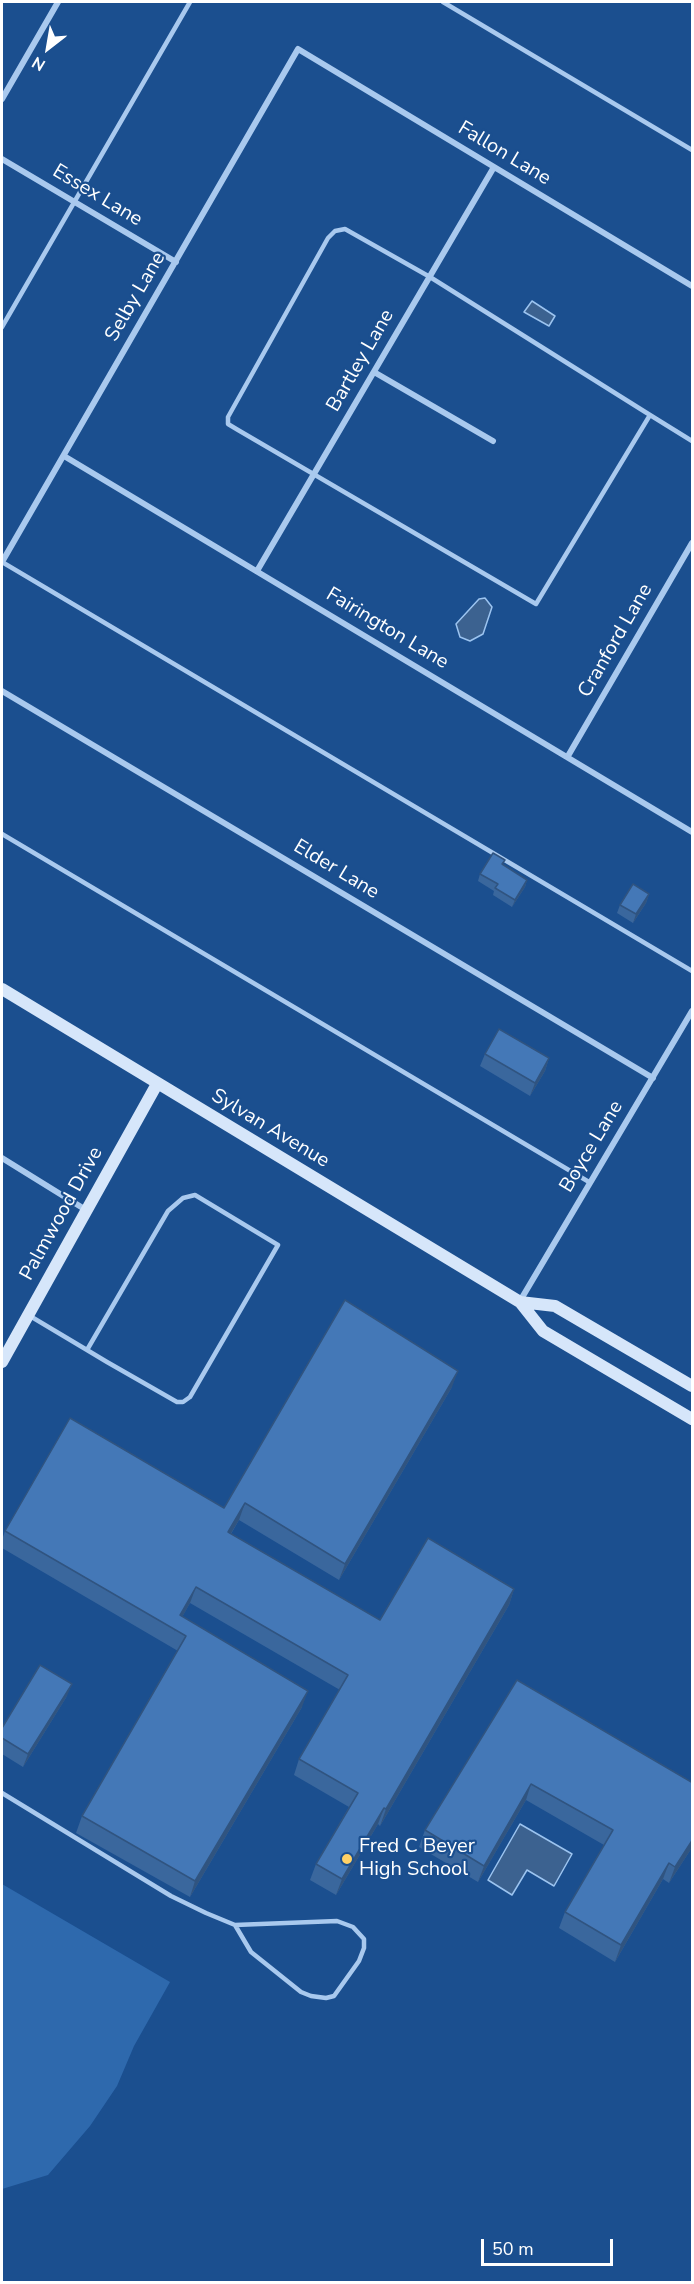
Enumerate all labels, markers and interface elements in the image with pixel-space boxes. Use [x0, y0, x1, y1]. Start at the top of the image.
north arrow [18, 18, 78, 78]
text: N [28, 51, 50, 76]
street label: Fallon Lane [453, 117, 555, 191]
street label: Essex Lane [48, 160, 146, 232]
street label: Selby Lane [101, 248, 171, 346]
street label: Bartley Lane [322, 306, 400, 416]
street label: Cranford Lane [574, 580, 658, 702]
street label: Fairington Lane [321, 583, 453, 675]
street label: Elder Lane [289, 835, 383, 905]
street label: Sylvan Avenue [207, 1084, 333, 1174]
street label: Boyce Lane [555, 1097, 629, 1197]
street label: Palmwood Drive [15, 1143, 109, 1285]
place label: Fred C Beyer High School [359, 1835, 475, 1882]
marker: Fred C Beyer High School [340, 1852, 354, 1866]
scale bar [484, 2227, 616, 2265]
text: 50 m [492, 2237, 534, 2261]

